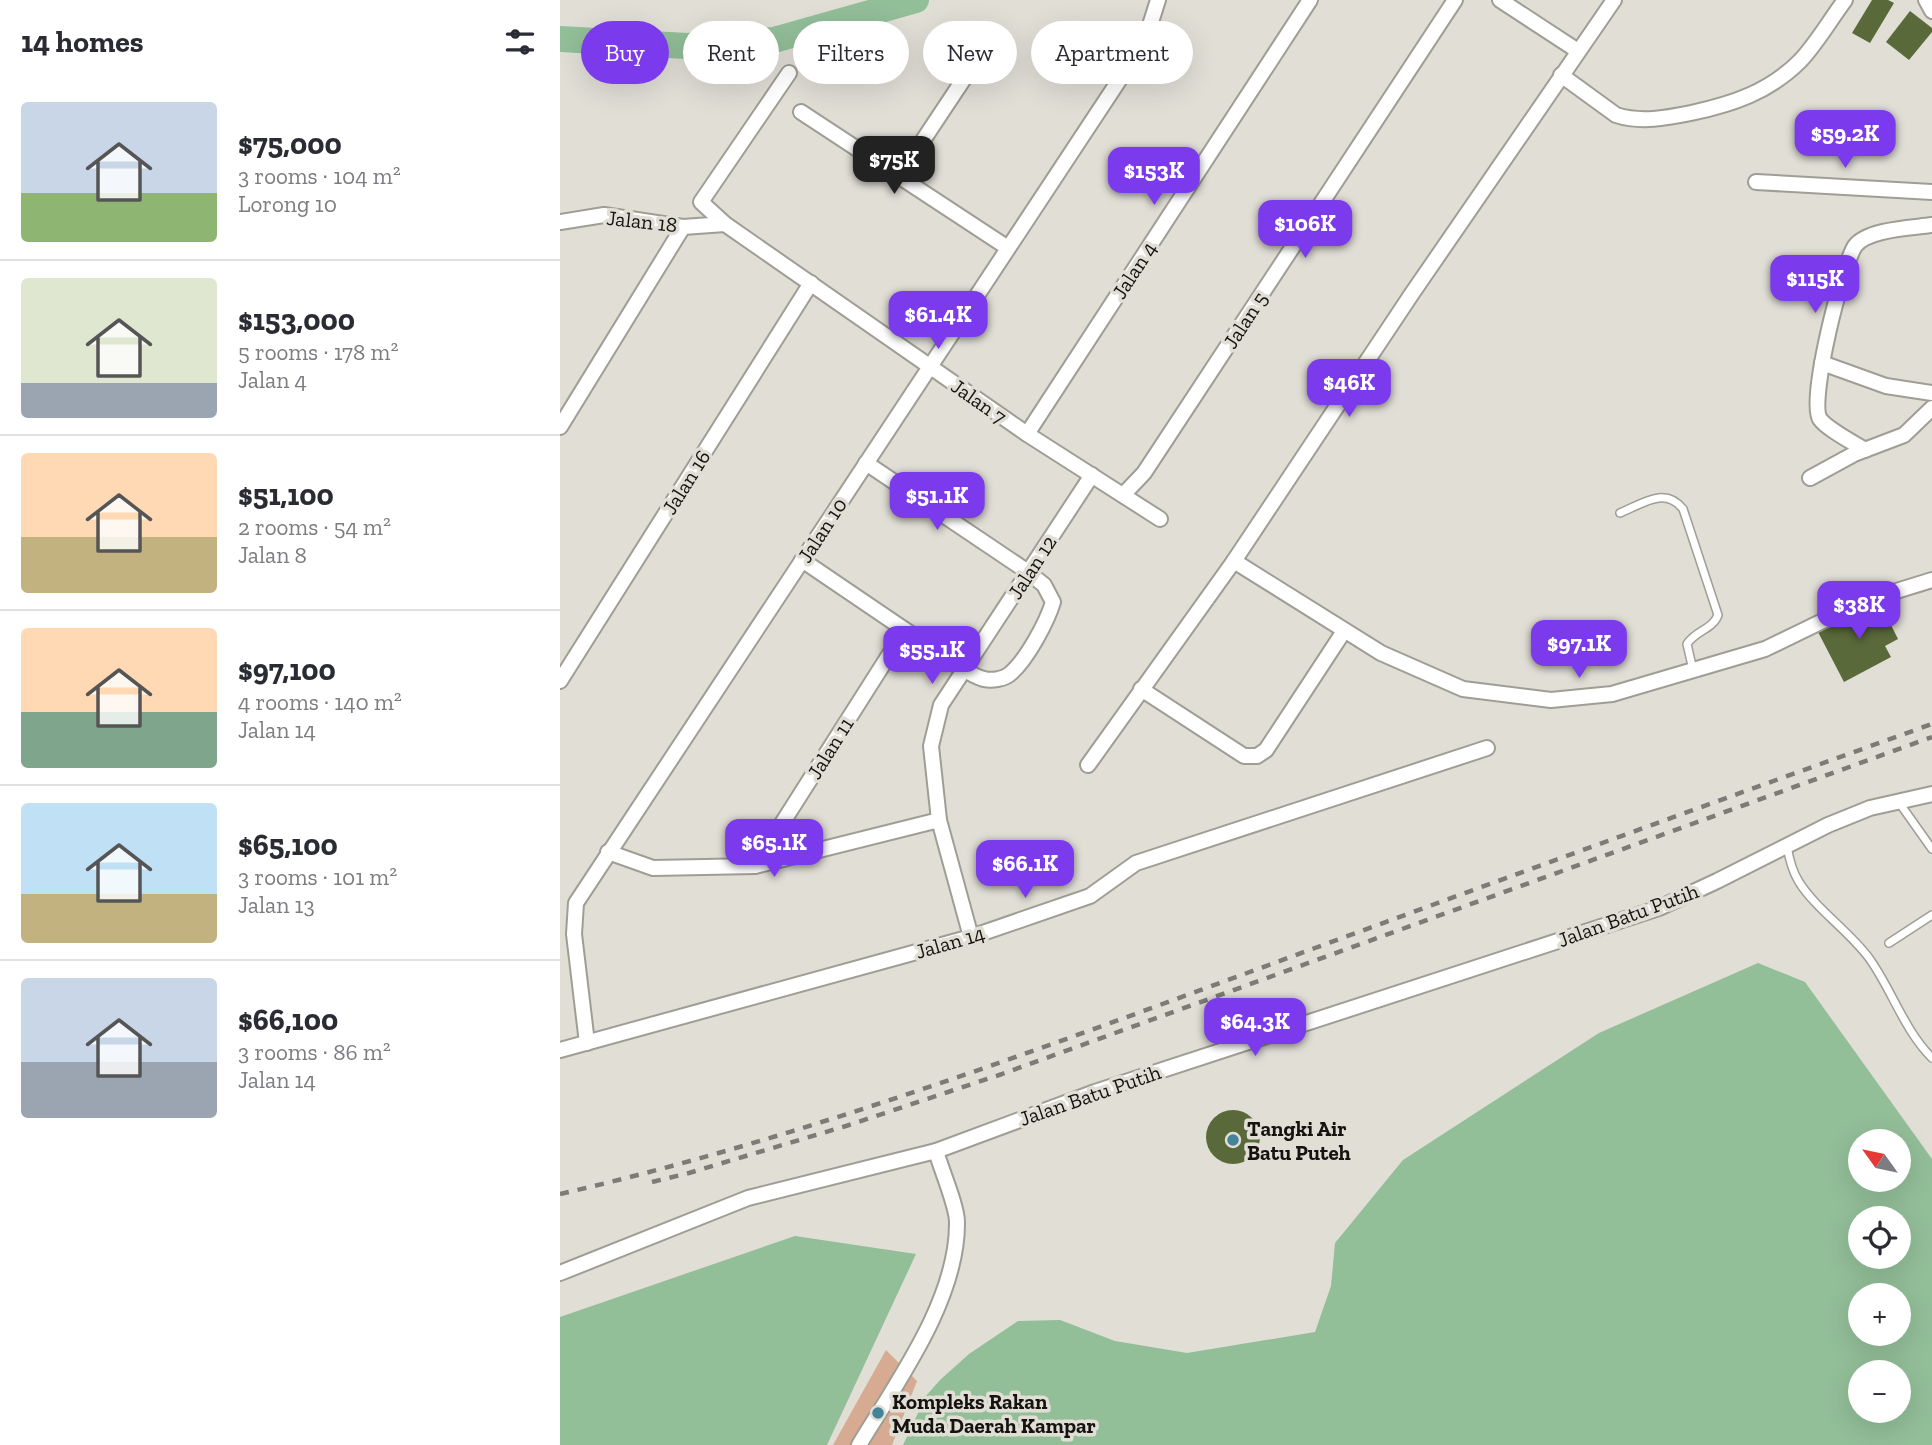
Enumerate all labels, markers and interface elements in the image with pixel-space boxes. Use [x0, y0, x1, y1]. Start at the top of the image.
chip: Buy [581, 21, 669, 84]
chip: Rent [683, 21, 779, 84]
chip: Filters [793, 21, 909, 84]
chip: New [923, 21, 1017, 84]
chip: Apartment [1031, 21, 1193, 84]
icon: filters [501, 23, 539, 61]
text: 14 homes [21, 24, 144, 60]
pin: $59.2K [1788, 110, 1902, 170]
text: $59.2K [1811, 119, 1879, 147]
text: $75,000 [238, 126, 342, 162]
icon: home [77, 130, 161, 214]
pin: $75K [853, 136, 935, 196]
text: $75K [869, 145, 919, 173]
pin: $153K [1105, 148, 1203, 207]
text: $153K [1124, 156, 1184, 184]
text: 3 rooms · 104 m² [238, 162, 401, 190]
text: Lorong 10 [238, 190, 337, 218]
pin: $106K [1256, 201, 1354, 260]
street label: Jalan 18 [605, 205, 679, 237]
text: $106K [1274, 209, 1336, 237]
street label: Jalan 4 [1106, 237, 1162, 303]
pin: $115K [1766, 256, 1864, 315]
text: $115K [1786, 264, 1844, 292]
street label: Jalan 5 [1218, 287, 1272, 353]
pin: $61.4K [881, 292, 995, 351]
text: $61.4K [905, 300, 971, 328]
text: $153,000 [238, 302, 355, 338]
icon: home [77, 306, 161, 390]
text: 5 rooms · 178 m² [238, 338, 398, 366]
pin: $46K [1308, 360, 1390, 419]
text: Jalan 4 [238, 366, 307, 394]
text: $46K [1323, 368, 1375, 396]
street label: Jalan 7 [947, 373, 1011, 429]
street label: Jalan 16 [657, 445, 715, 519]
pin: $51.1K [880, 472, 994, 532]
text: $51,100 [238, 477, 334, 513]
icon: home [77, 481, 161, 565]
text: $51.1K [906, 481, 968, 509]
street label: Jalan 10 [792, 493, 852, 567]
text: 2 rooms · 54 m² [238, 513, 391, 541]
street label: Jalan 12 [1002, 531, 1062, 603]
text: Jalan 8 [238, 541, 307, 569]
pin: $38K [1818, 582, 1900, 641]
text: $38K [1833, 590, 1885, 618]
pin: $97.1K [1522, 620, 1636, 680]
pin: $55.1K [875, 626, 989, 686]
text: $97.1K [1547, 629, 1611, 657]
text: $55.1K [899, 635, 965, 663]
text: $97,100 [238, 652, 336, 688]
icon: home [77, 656, 161, 740]
text: 4 rooms · 140 m² [238, 688, 402, 716]
street label: Jalan 11 [801, 713, 859, 783]
text: Jalan 14 [238, 716, 316, 744]
pin: $65.1K [717, 820, 831, 879]
text: $65,100 [238, 827, 338, 863]
text: $65.1K [741, 828, 807, 856]
icon: home [77, 831, 161, 915]
pin: $66.1K [968, 841, 1082, 900]
text: $66.1K [992, 849, 1058, 877]
text: 3 rooms · 101 m² [238, 863, 397, 891]
street label: Jalan Batu Putih [1554, 878, 1702, 952]
text: Jalan 13 [238, 891, 315, 919]
street label: Jalan 14 [912, 920, 988, 964]
pin: $64.3K [1198, 998, 1312, 1058]
text: $66,100 [238, 1002, 338, 1038]
icon: home [77, 1006, 161, 1090]
text: $64.3K [1220, 1007, 1290, 1035]
text: 3 rooms · 86 m² [238, 1038, 391, 1066]
street label: Jalan Batu Putih [1016, 1059, 1164, 1131]
text: Jalan 14 [238, 1066, 316, 1094]
place label: Tangki Air Batu Puteh [1247, 1116, 1351, 1165]
north arrow [1848, 1129, 1911, 1192]
map controls [1848, 1129, 1911, 1423]
marker: Tangki Air Batu Puteh [1225, 1132, 1241, 1148]
button: locate [1848, 1206, 1911, 1269]
button: + [1848, 1283, 1911, 1346]
button: − [1848, 1360, 1911, 1423]
place label: Kompleks Rakan Muda Daerah Kampar [892, 1389, 1096, 1438]
marker: Kompleks Rakan Muda Daerah Kampar [870, 1405, 886, 1421]

